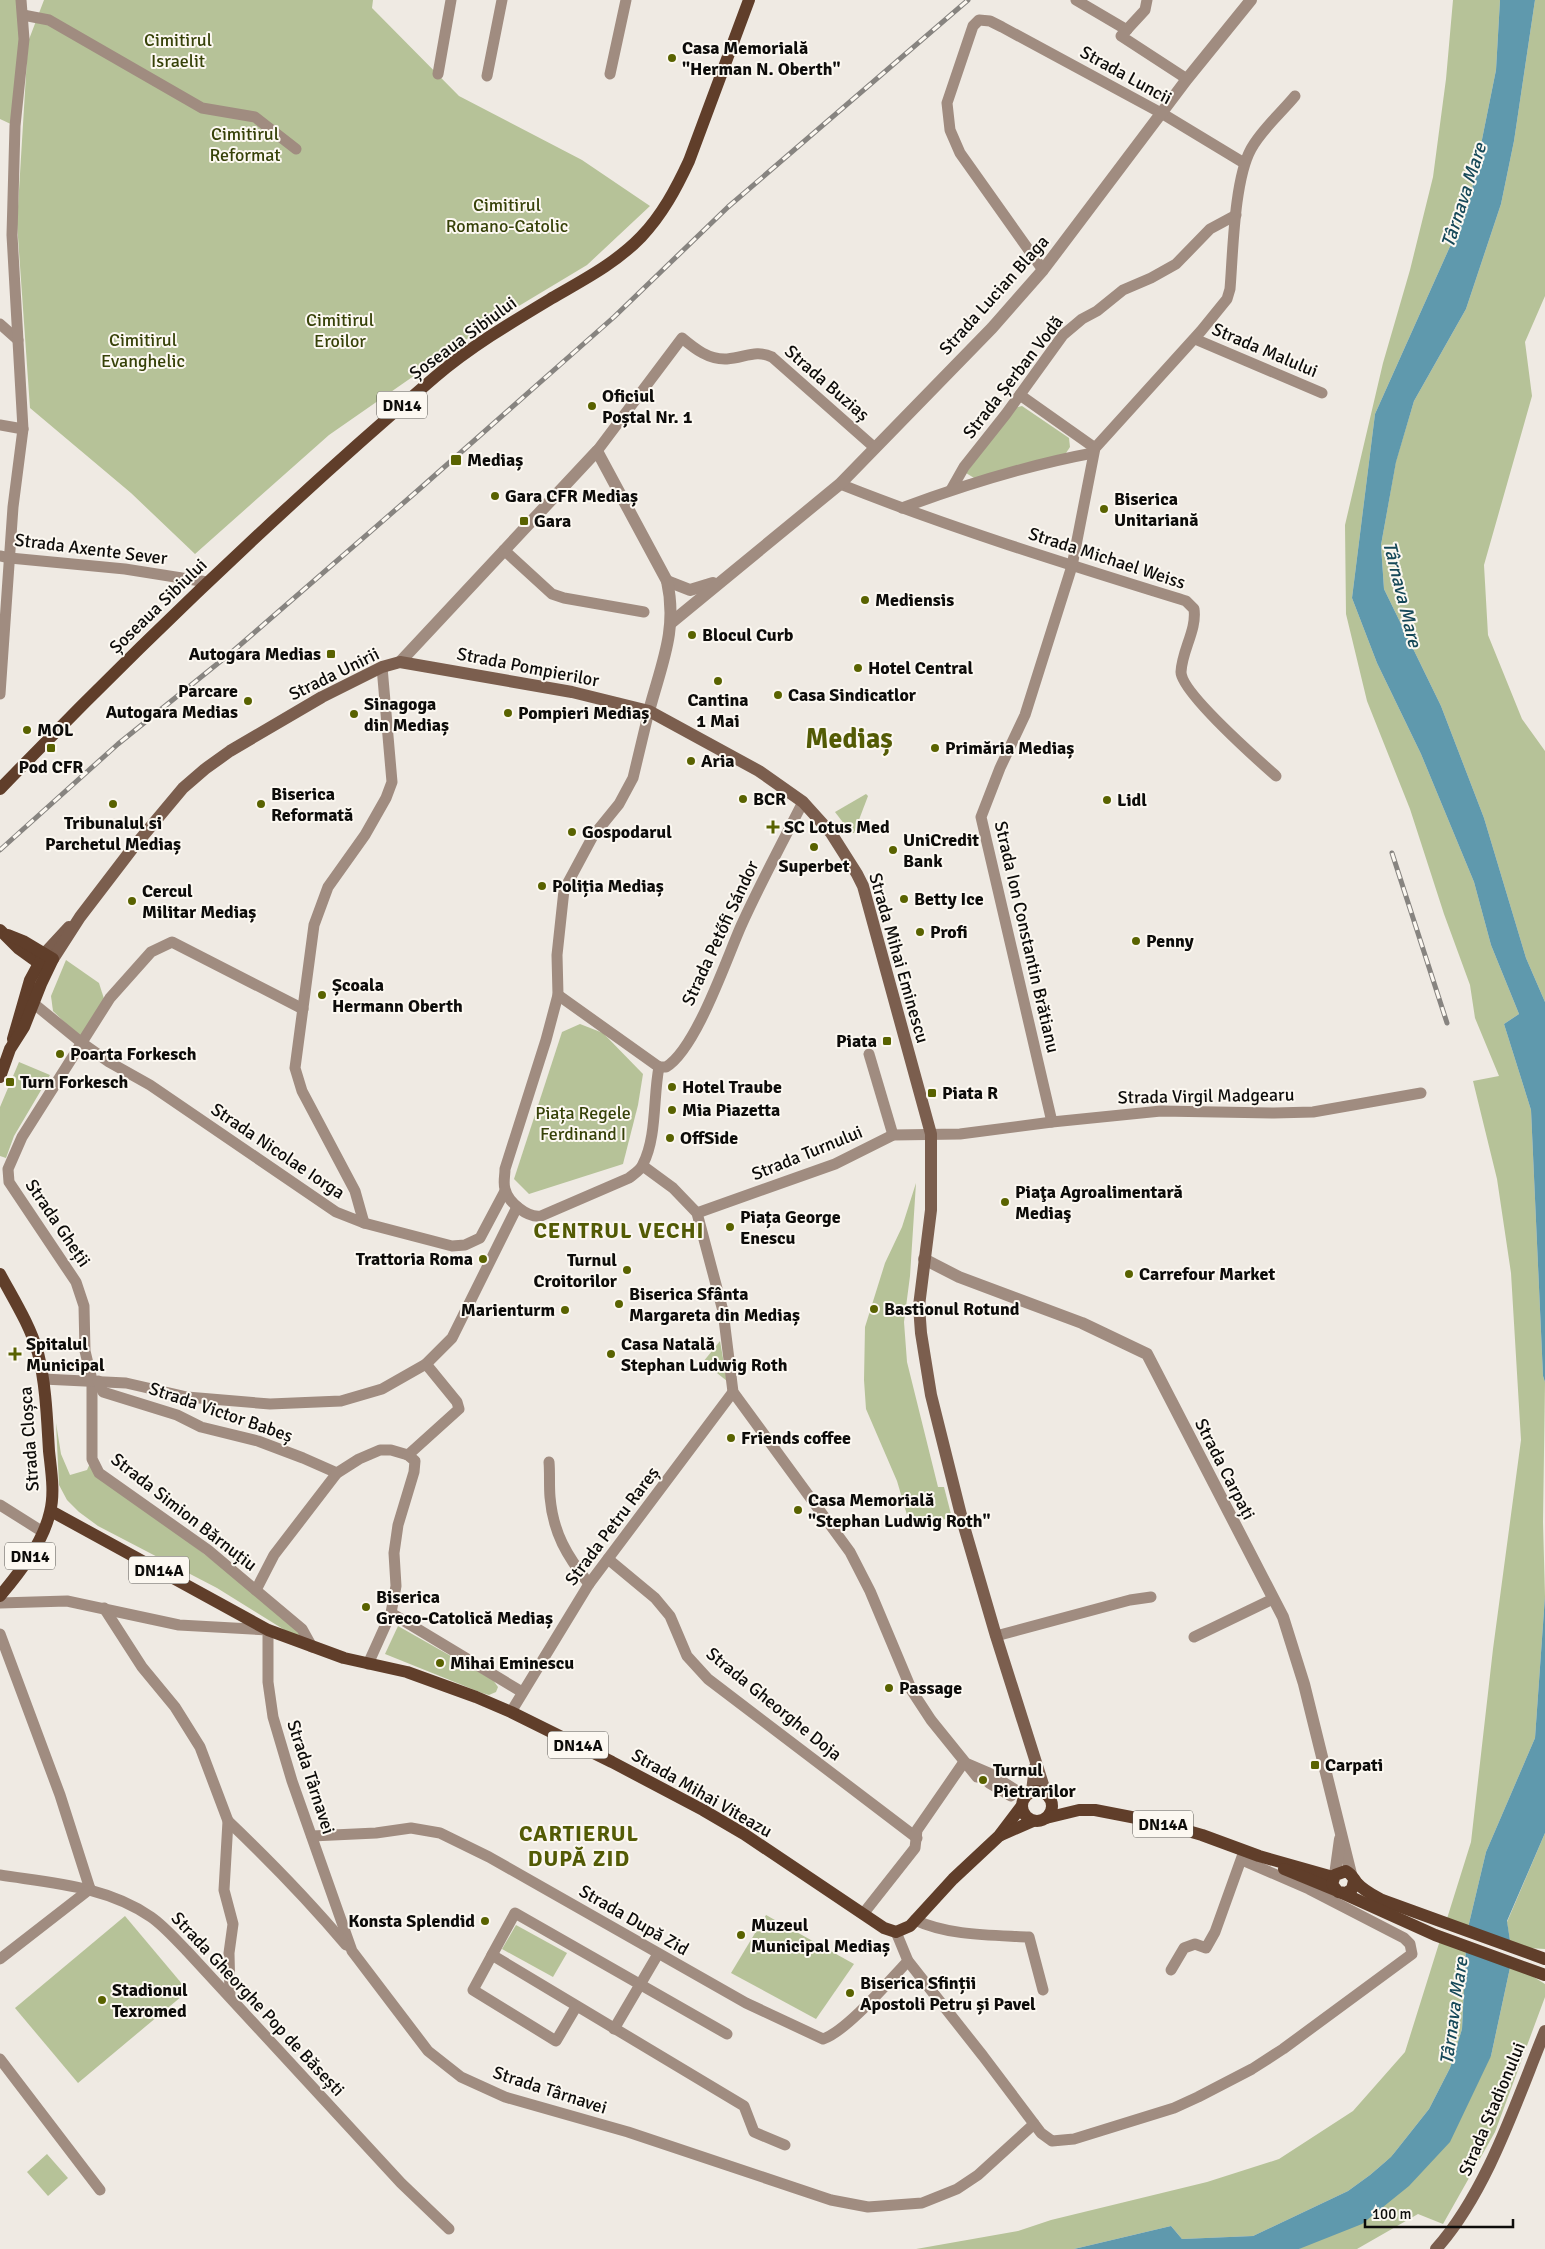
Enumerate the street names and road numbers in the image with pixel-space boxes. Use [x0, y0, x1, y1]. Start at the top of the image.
street label: Strada Luncii [1076, 41, 1176, 109]
street label: Strada Lucian Blaga [934, 231, 1054, 359]
street label: Șoseaua Sibiului [405, 292, 521, 384]
street label: Strada Șerban Vodă [958, 311, 1068, 443]
street label: Strada Malului [1209, 318, 1321, 382]
street label: Strada Buziaș [780, 340, 874, 426]
road number: DN14 [377, 392, 427, 418]
street label: Strada Michael Weiss [1026, 522, 1188, 594]
street label: Strada Axente Sever [13, 529, 169, 569]
street label: Șoseaua Sibiului [105, 554, 211, 658]
street label: Strada Pompierilor [455, 642, 601, 692]
street label: Strada Unirii [285, 643, 383, 705]
street label: Strada Ion Constantin Brătianu [990, 819, 1064, 1055]
street label: Strada Petőfi Sándor [677, 857, 763, 1009]
street label: Strada Mihai Eminescu [864, 870, 934, 1046]
street label: Strada Virgil Madgearu [1117, 1083, 1295, 1109]
street label: Strada Nicolae Iorga [207, 1098, 349, 1204]
street label: Strada Turnului [748, 1121, 866, 1185]
street label: Strada Gheții [21, 1175, 95, 1271]
street label: Strada Victor Babeș [146, 1377, 296, 1447]
street label: Strada Cloșca [14, 1386, 44, 1492]
street label: Strada Carpați [1190, 1415, 1260, 1523]
street label: Strada Simion Bărnuțiu [107, 1448, 261, 1576]
street label: Strada Petru Rareș [560, 1462, 664, 1590]
road number: DN14 [5, 1542, 55, 1570]
road number: DN14A [129, 1556, 189, 1584]
street label: Strada Gheorghe Doja [702, 1643, 846, 1765]
street label: Strada Târnavei [282, 1717, 340, 1837]
road number: DN14A [548, 1732, 608, 1758]
street label: Strada Mihai Viteazu [628, 1744, 776, 1842]
road number: DN14A [1133, 1810, 1193, 1838]
street label: Strada După Zid [575, 1880, 693, 1960]
street label: Strada Gheorghe Pop de Băsești [167, 1907, 349, 2101]
street label: Strada Stadionului [1454, 2039, 1530, 2179]
street label: Strada Târnavei [490, 2061, 610, 2119]

